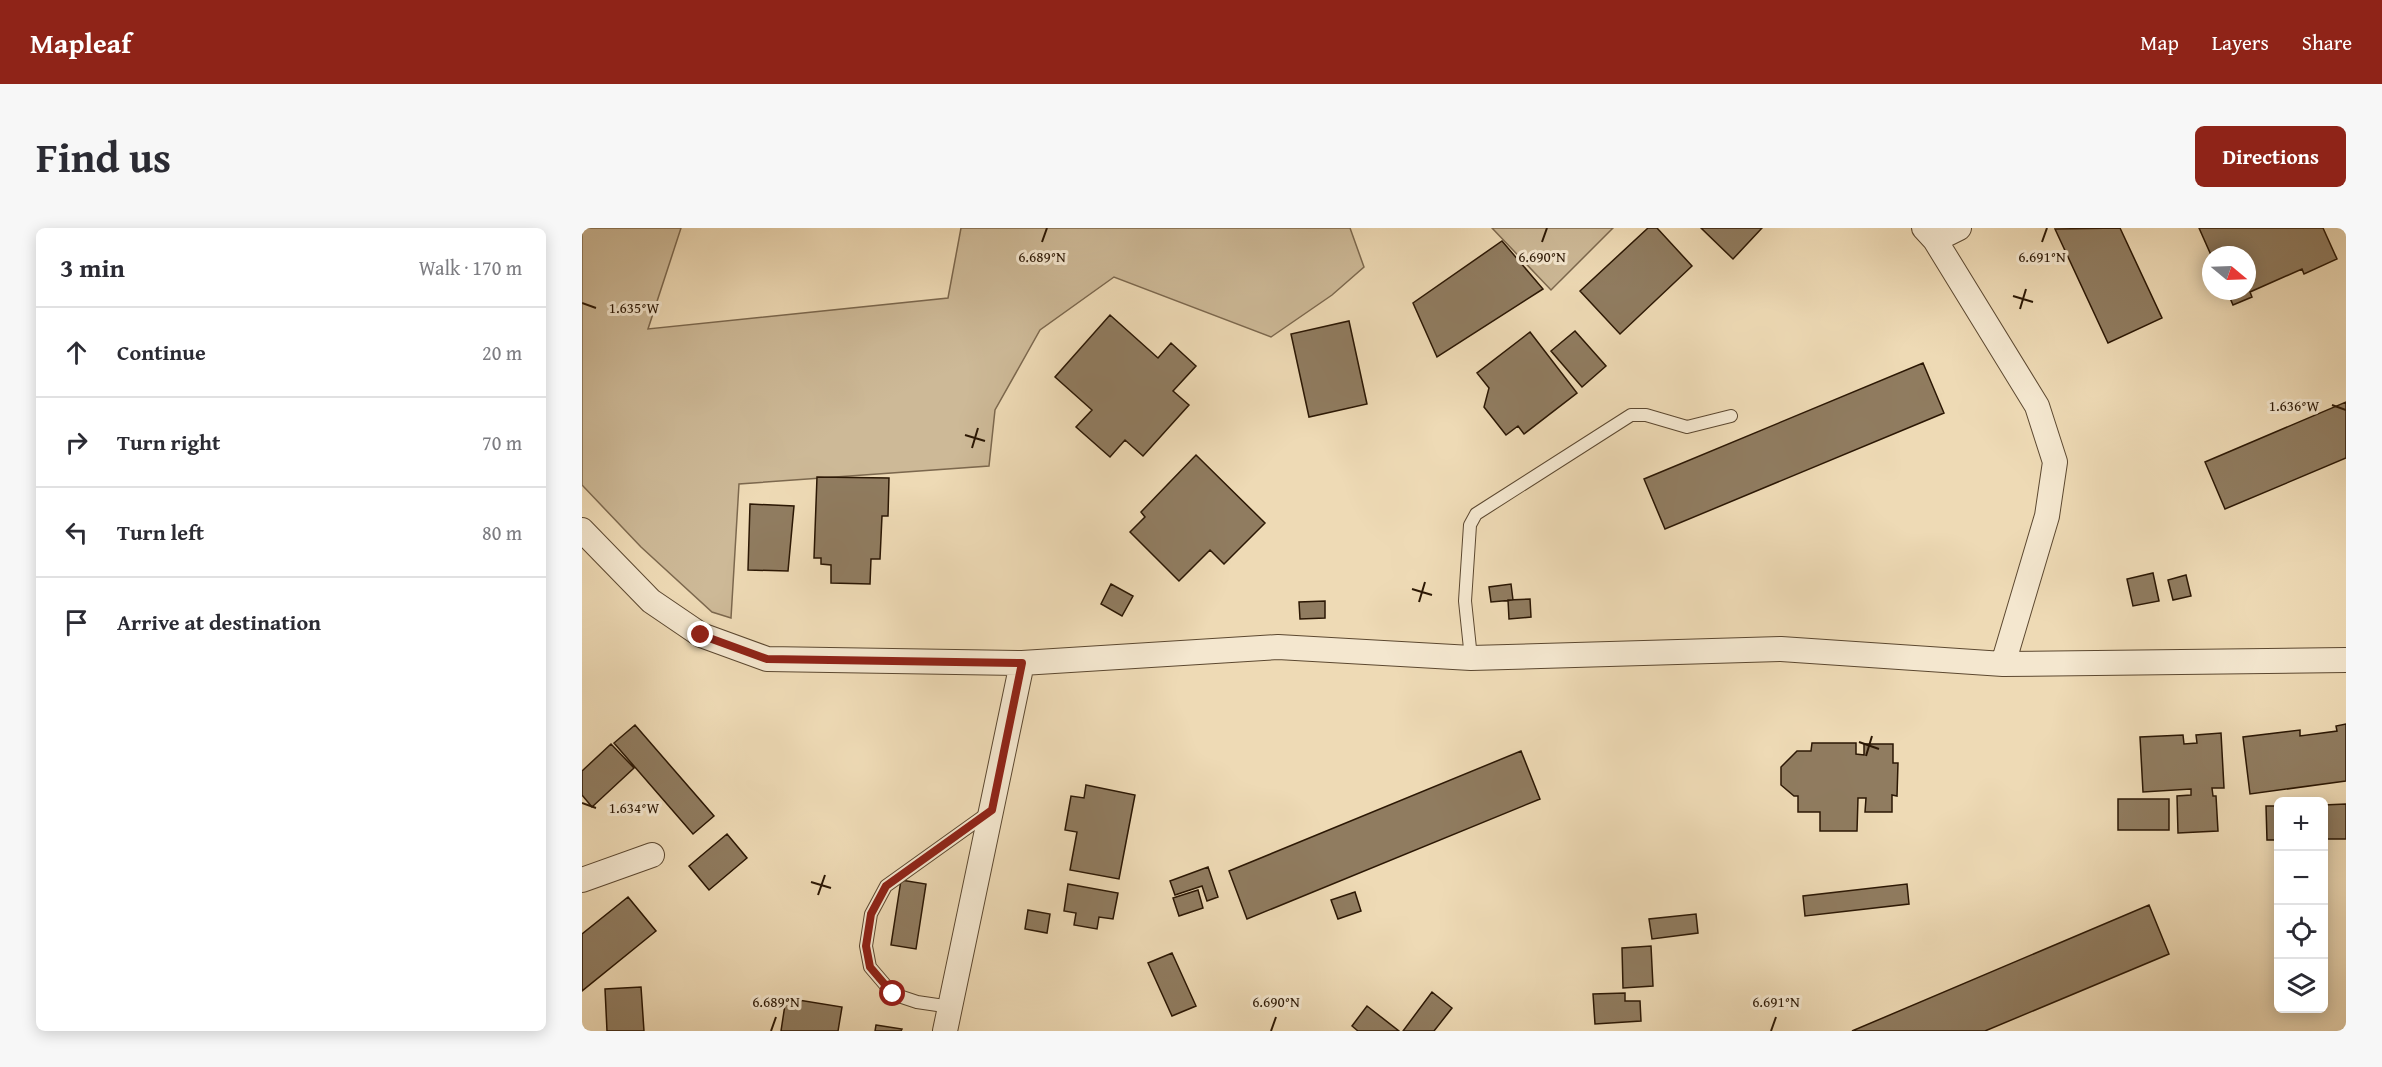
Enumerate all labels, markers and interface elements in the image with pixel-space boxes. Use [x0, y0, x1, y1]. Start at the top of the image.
text: Mapleaf [30, 22, 131, 63]
text: Map [2140, 27, 2179, 58]
text: Layers [2212, 27, 2269, 58]
text: Share [2302, 27, 2352, 58]
text: Find us [36, 126, 171, 187]
button: Directions [2195, 126, 2346, 187]
text: 6.689°N [1018, 246, 1066, 267]
text: 6.690°N [1518, 246, 1566, 267]
text: 6.691°N [2018, 246, 2066, 267]
north arrow [2202, 246, 2256, 300]
text: 3 min [60, 248, 125, 287]
text: Walk · 170 m [419, 253, 522, 282]
text: 1.635°W [609, 297, 660, 318]
icon: ahead [60, 336, 93, 369]
text: Continue [117, 336, 206, 368]
text: 20 m [482, 338, 522, 367]
text: 1.636°W [2269, 395, 2320, 416]
icon: right [60, 426, 93, 459]
text: Turn right [117, 426, 220, 458]
text: 70 m [482, 428, 522, 457]
icon: left [60, 516, 93, 549]
text: Turn left [117, 516, 204, 548]
text: 80 m [482, 518, 522, 547]
icon: arrive [60, 606, 93, 639]
text: Arrive at destination [117, 606, 321, 638]
route end [687, 621, 713, 647]
text: 1.634°W [609, 797, 660, 818]
map controls [2274, 797, 2328, 1013]
button: + [2274, 797, 2328, 851]
button: − [2274, 851, 2328, 905]
button: locate [2274, 905, 2328, 959]
button: layers [2274, 959, 2328, 1013]
route start [879, 980, 905, 1006]
text: 6.689°N [752, 991, 800, 1012]
text: 6.690°N [1252, 991, 1300, 1012]
text: 6.691°N [1752, 991, 1800, 1012]

